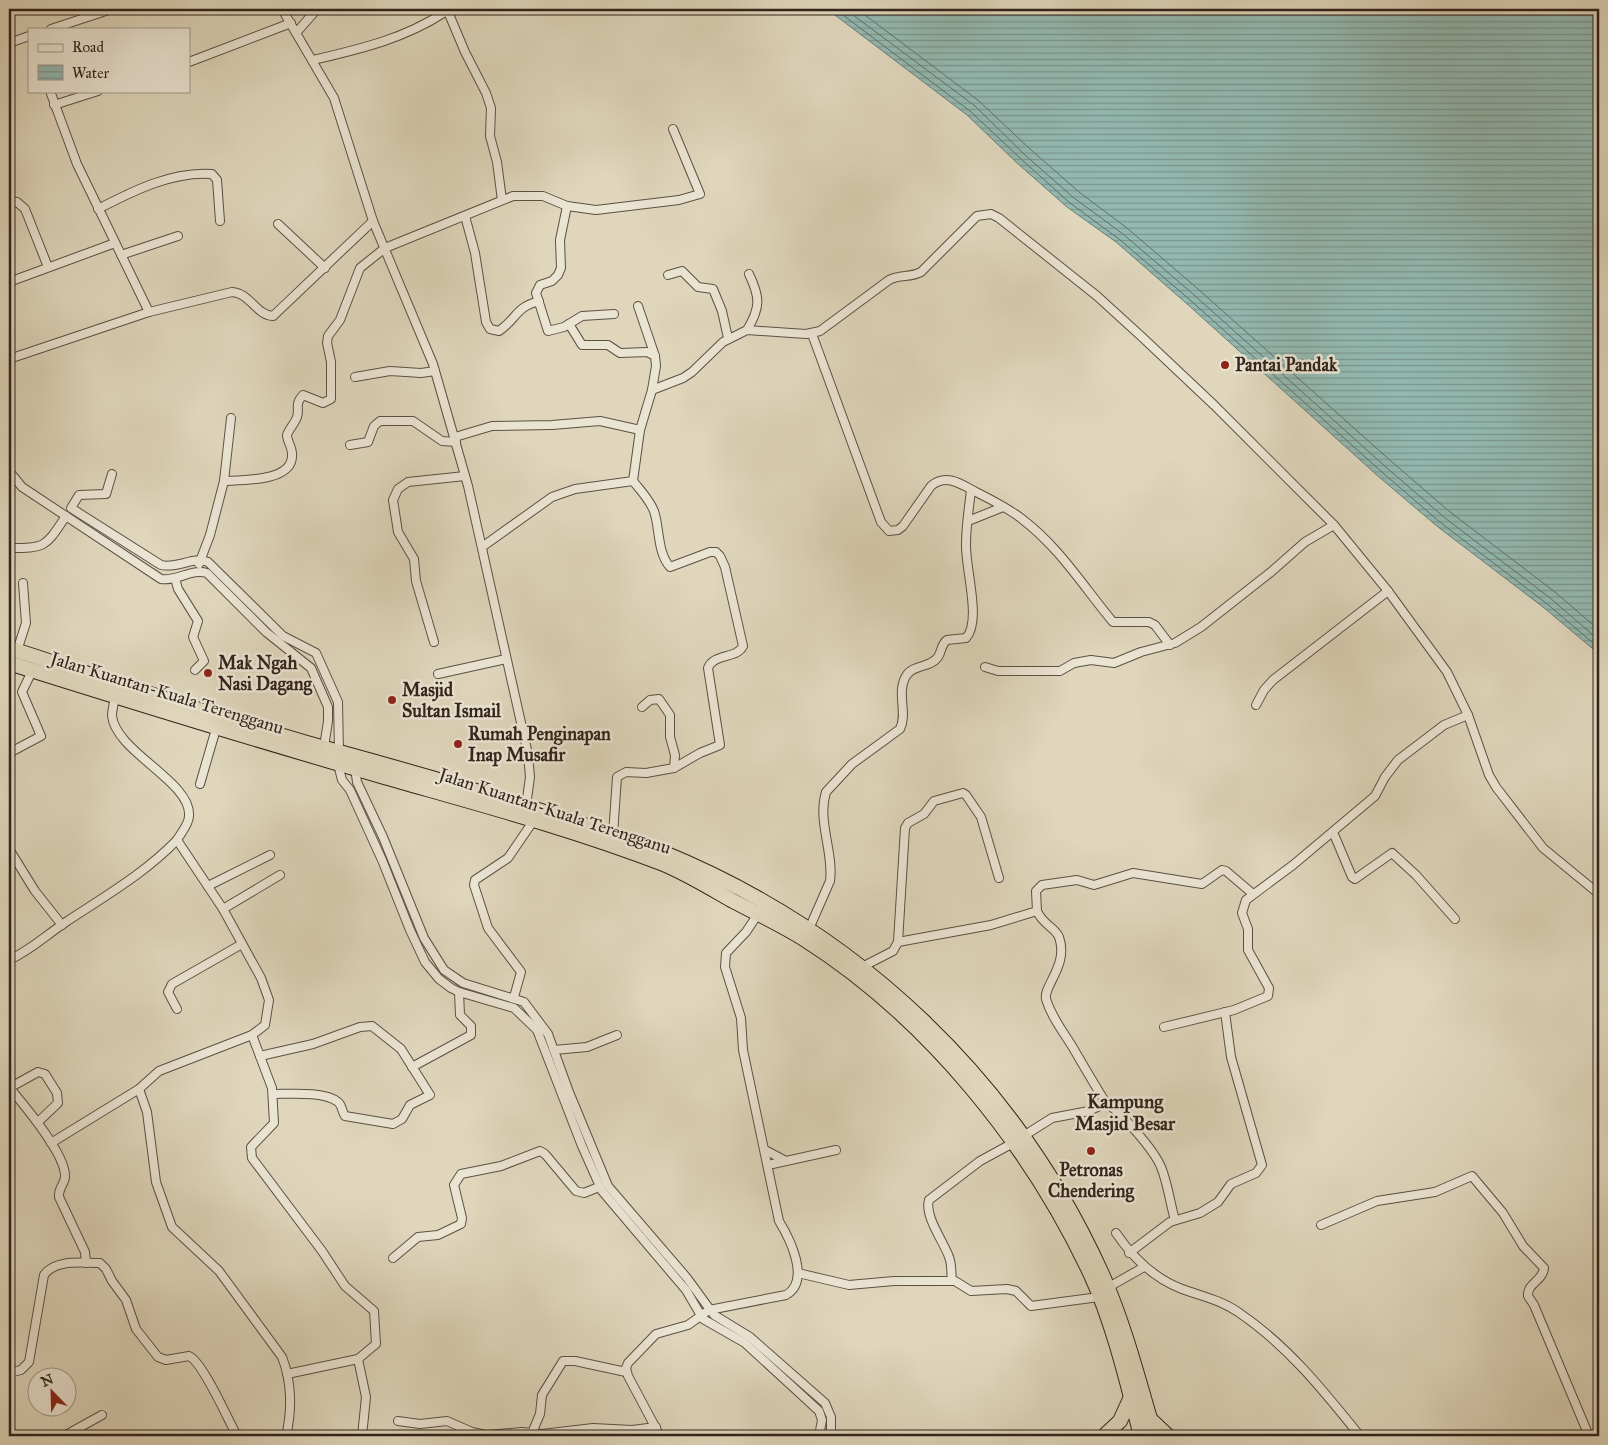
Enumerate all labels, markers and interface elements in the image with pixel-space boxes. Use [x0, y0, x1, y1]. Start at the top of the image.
legend [28, 28, 190, 92]
text: Road [72, 38, 104, 56]
text: Water [72, 64, 109, 82]
place label: Pantai Pandak [1235, 354, 1338, 376]
marker: Pantai Pandak [1219, 359, 1231, 371]
street label: Jalan Kuantan-Kuala Terengganu [45, 646, 287, 740]
place label: Mak Ngah Nasi Dagang [218, 652, 312, 696]
marker: Mak Ngah Nasi Dagang [202, 667, 214, 679]
place label: Masjid Sultan Ismail [402, 679, 502, 722]
marker: Masjid Sultan Ismail [386, 694, 398, 706]
place label: Rumah Penginapan Inap Musafir [468, 723, 611, 767]
marker: Rumah Penginapan Inap Musafir [452, 738, 464, 750]
street label: Jalan Kuantan-Kuala Terengganu [434, 762, 674, 860]
district label: Kampung Masjid Besar [1075, 1090, 1176, 1136]
marker: Petronas Chendering [1085, 1145, 1097, 1157]
place label: Petronas Chendering [1048, 1159, 1135, 1203]
north arrow [28, 1368, 78, 1418]
text: N [38, 1370, 56, 1391]

